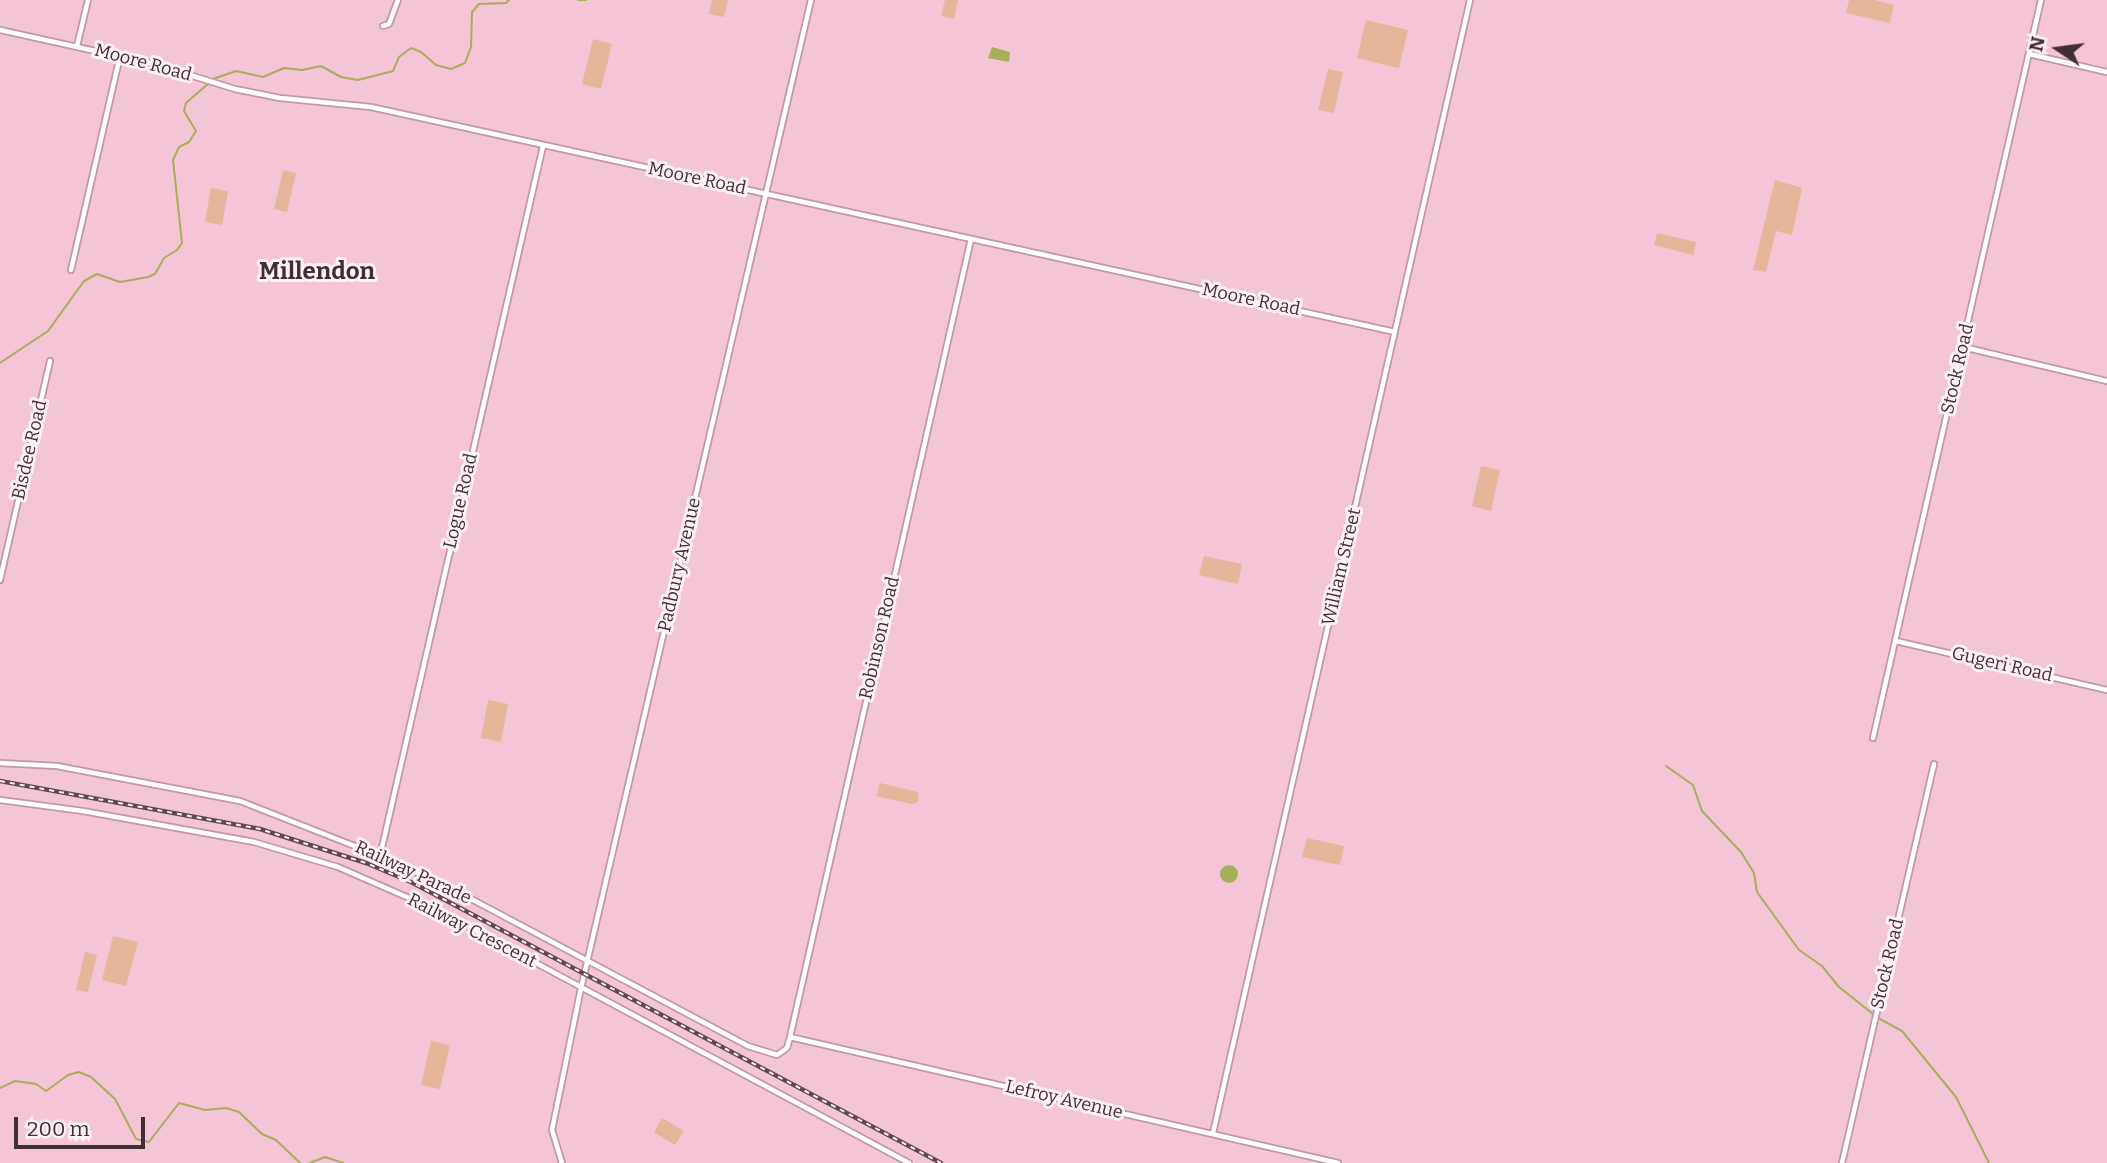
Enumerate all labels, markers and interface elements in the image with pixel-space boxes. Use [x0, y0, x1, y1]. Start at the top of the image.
north arrow [2023, 14, 2093, 84]
text: N [2024, 34, 2050, 54]
street label: Moore Road [92, 40, 194, 86]
street label: Moore Road [646, 158, 748, 200]
district label: Millendon [259, 258, 375, 286]
street label: Moore Road [1200, 279, 1302, 321]
street label: Stock Road [1937, 322, 1979, 416]
street label: Bisdee Road [8, 398, 52, 502]
street label: Logue Road [440, 451, 482, 551]
street label: Padbury Avenue [654, 496, 706, 634]
street label: William Street [1318, 506, 1366, 628]
street label: Robinson Road [855, 575, 905, 701]
street label: Gugeri Road [1949, 643, 2055, 687]
street label: Railway Parade [351, 837, 475, 909]
street label: Railway Crescent [404, 889, 540, 973]
street label: Stock Road [1867, 917, 1909, 1011]
street label: Lefroy Avenue [1003, 1076, 1125, 1124]
scale bar [18, 1104, 149, 1148]
text: 200 m [27, 1116, 90, 1142]

